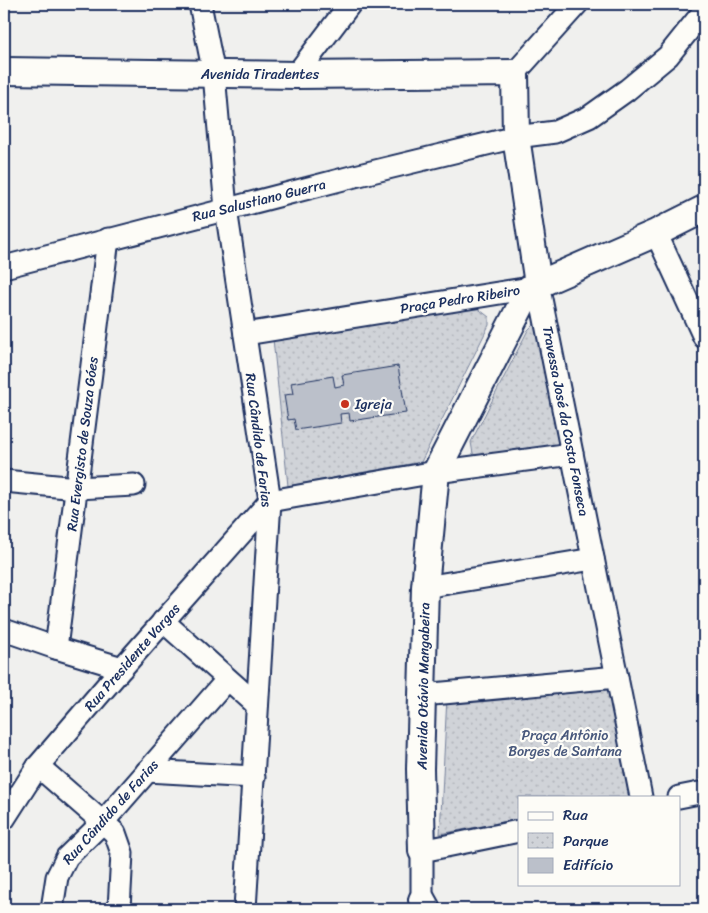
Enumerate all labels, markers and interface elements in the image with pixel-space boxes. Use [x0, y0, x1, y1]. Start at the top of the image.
street label: Avenida Tiradentes [200, 62, 320, 87]
street label: Rua Salustiano Guerra [190, 172, 328, 229]
street label: Praça Pedro Ribeiro [398, 278, 522, 321]
street label: Travessa José da Costa Fonseca [535, 324, 596, 518]
street label: Rua Evergisto de Souza Góes [59, 355, 106, 533]
street label: Rua Cândido de Farias [238, 372, 279, 509]
place label: Igreja [354, 392, 393, 417]
marker: Igreja [339, 398, 351, 410]
street label: Rua Presidente Vargas [78, 597, 187, 717]
street label: Avenida Otávio Mangabeira [410, 602, 437, 771]
park label: Praça Antônio Borges de Santana [508, 723, 622, 764]
street label: Rua Cândido de Farias [56, 754, 165, 871]
legend [518, 796, 680, 886]
text: Rua [563, 802, 588, 828]
text: Parque [563, 828, 608, 854]
text: Edifício [563, 852, 614, 878]

